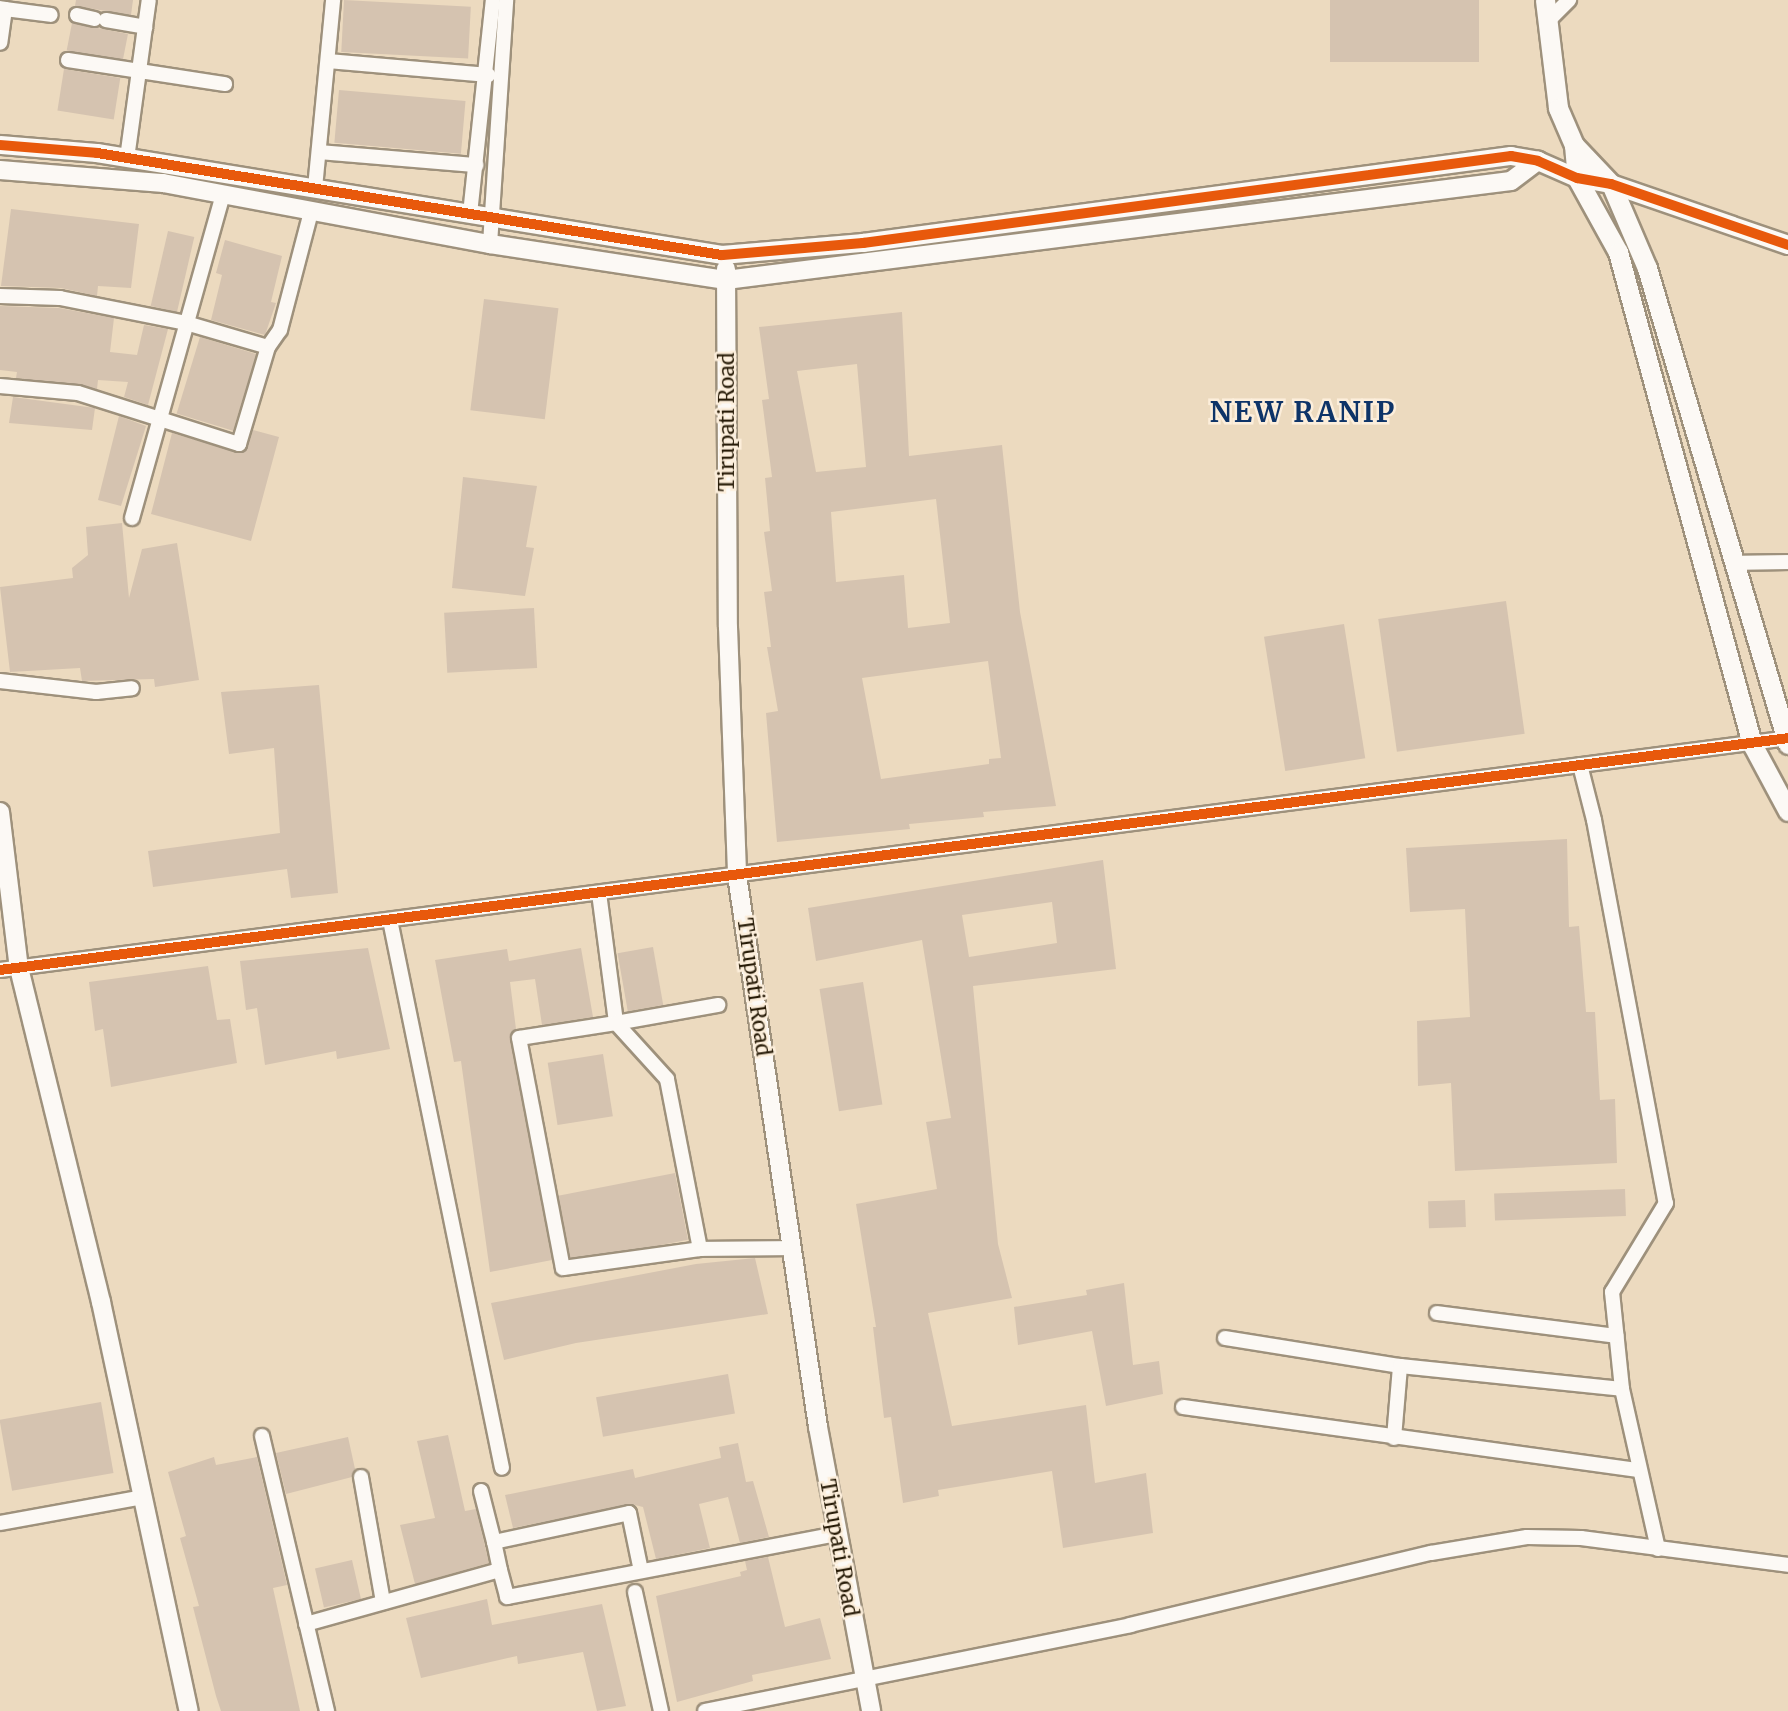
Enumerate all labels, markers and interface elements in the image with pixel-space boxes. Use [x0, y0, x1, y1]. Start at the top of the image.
street label: Tirupati Road [714, 352, 740, 492]
district label: NEW RANIP [1211, 395, 1395, 429]
street label: Tirupati Road [732, 916, 776, 1058]
street label: Tirupati Road [815, 1477, 863, 1619]

